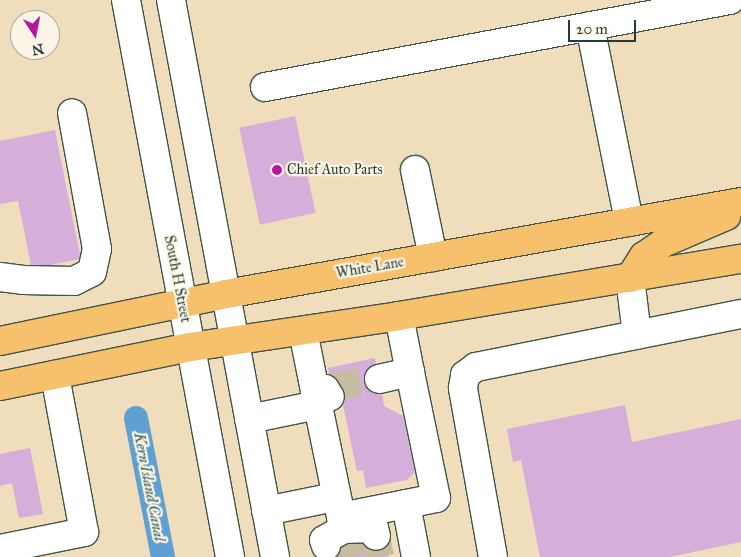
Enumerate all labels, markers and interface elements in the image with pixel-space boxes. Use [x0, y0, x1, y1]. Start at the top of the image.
north arrow [10, 10, 60, 60]
scale bar [571, 10, 638, 42]
text: 20 m [576, 20, 608, 38]
text: N [30, 40, 45, 59]
place label: Chief Auto Parts [287, 162, 383, 178]
marker: Chief Auto Parts [271, 164, 283, 176]
street label: South H Street [160, 234, 194, 324]
street label: White Lane [335, 254, 405, 282]
water label: Kern Island Canal [130, 431, 168, 543]

